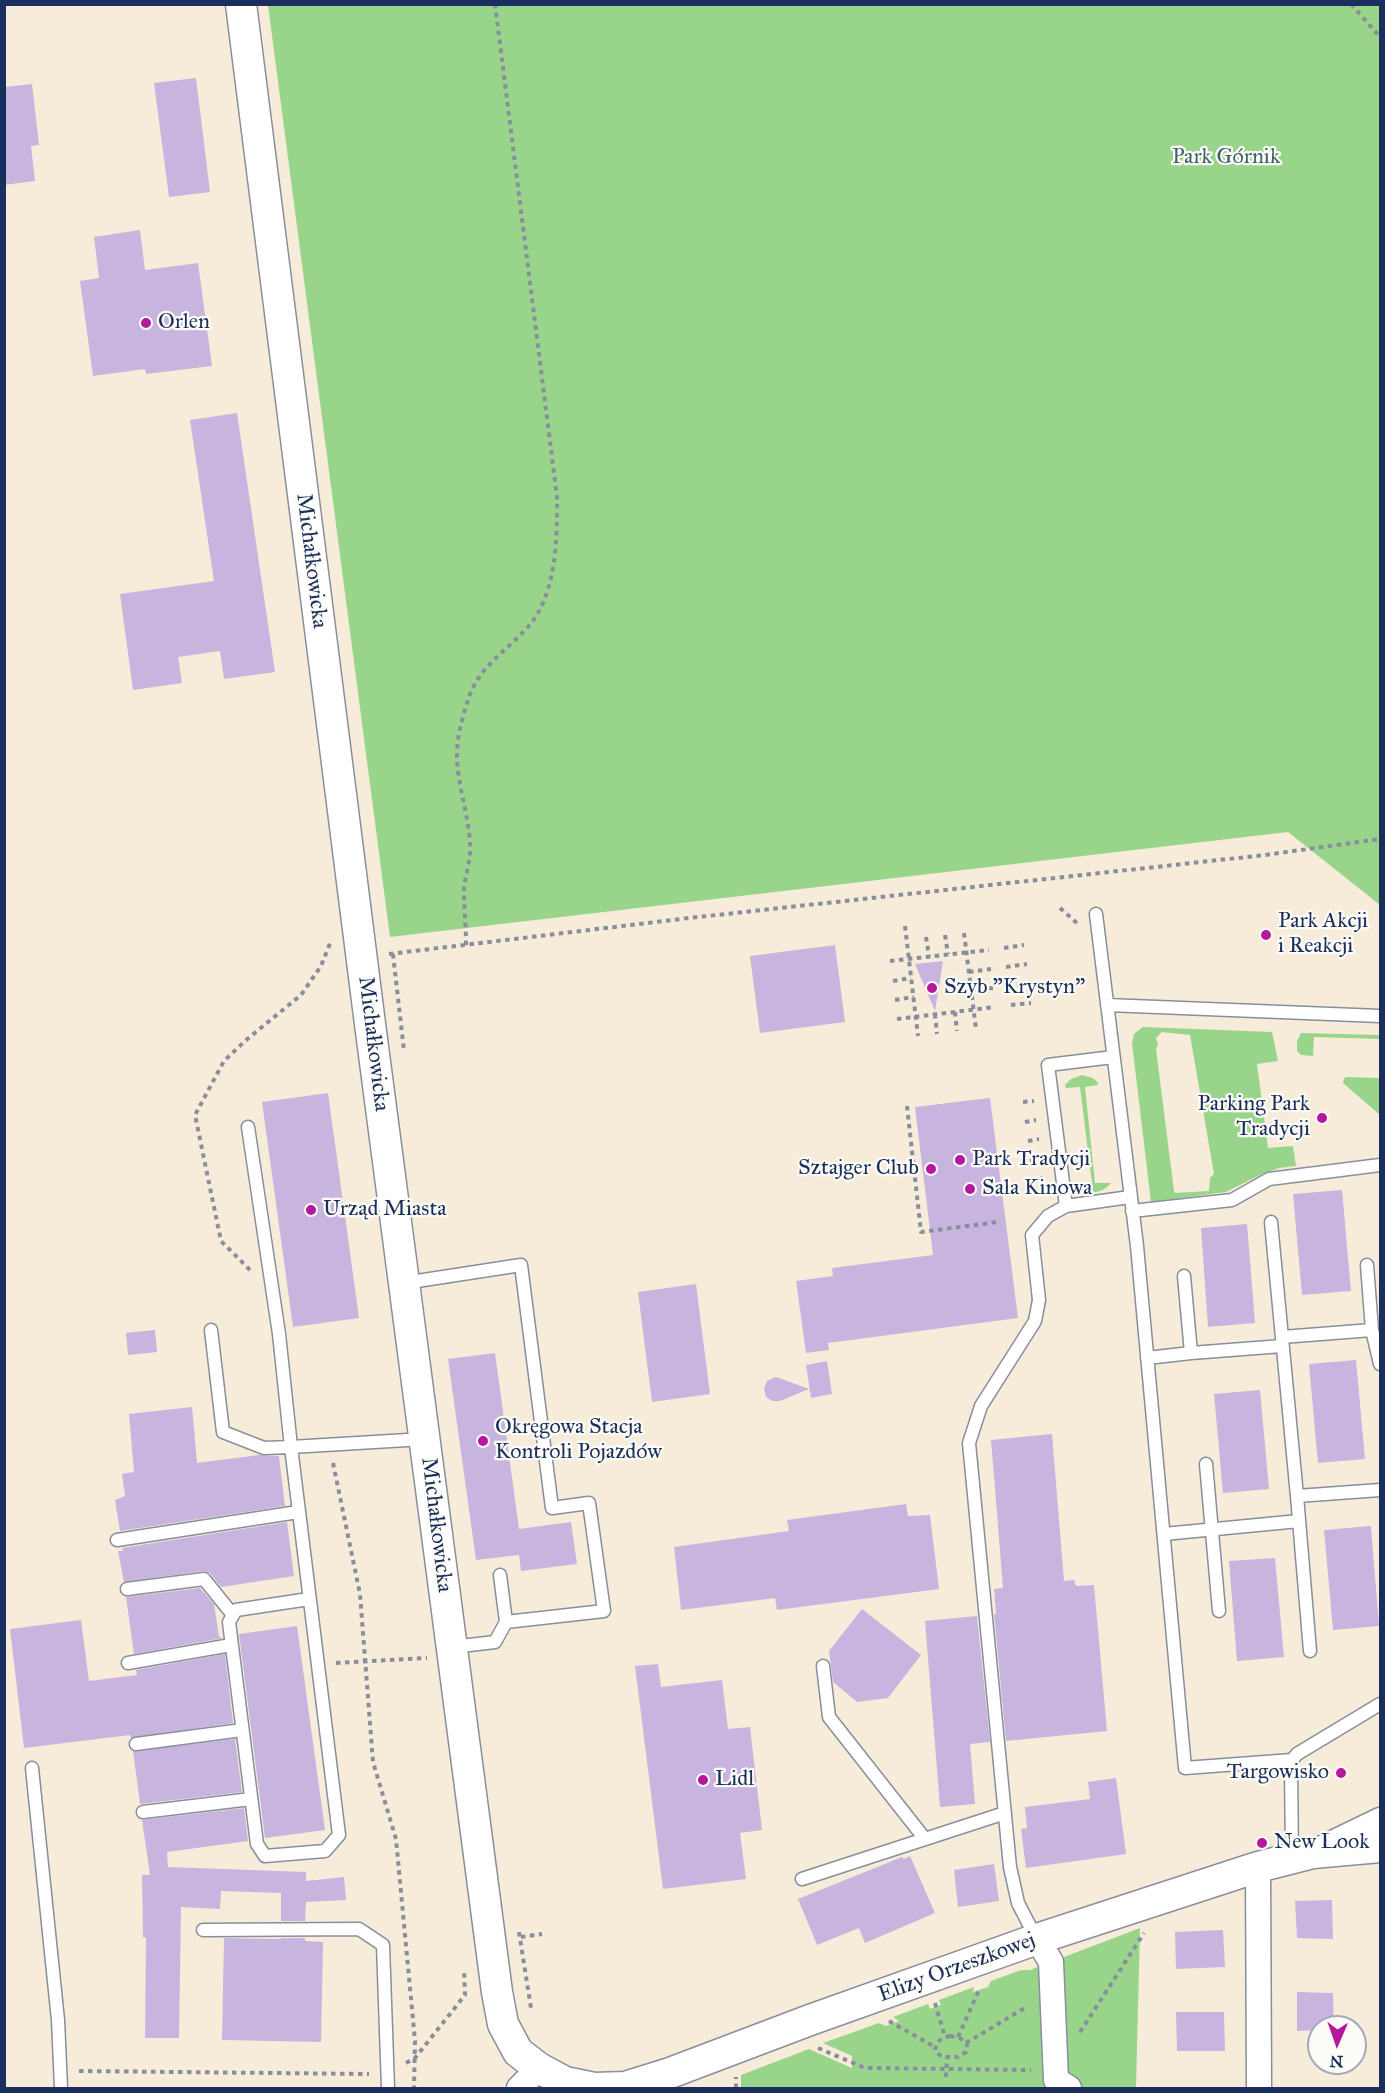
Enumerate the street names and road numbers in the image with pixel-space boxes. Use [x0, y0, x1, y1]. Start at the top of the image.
street label: Michałkowicka [290, 492, 332, 630]
street label: Michałkowicka [352, 975, 394, 1113]
street label: Michałkowicka [415, 1456, 457, 1594]
street label: Elizy Orzeszkowej [875, 1927, 1039, 2009]

